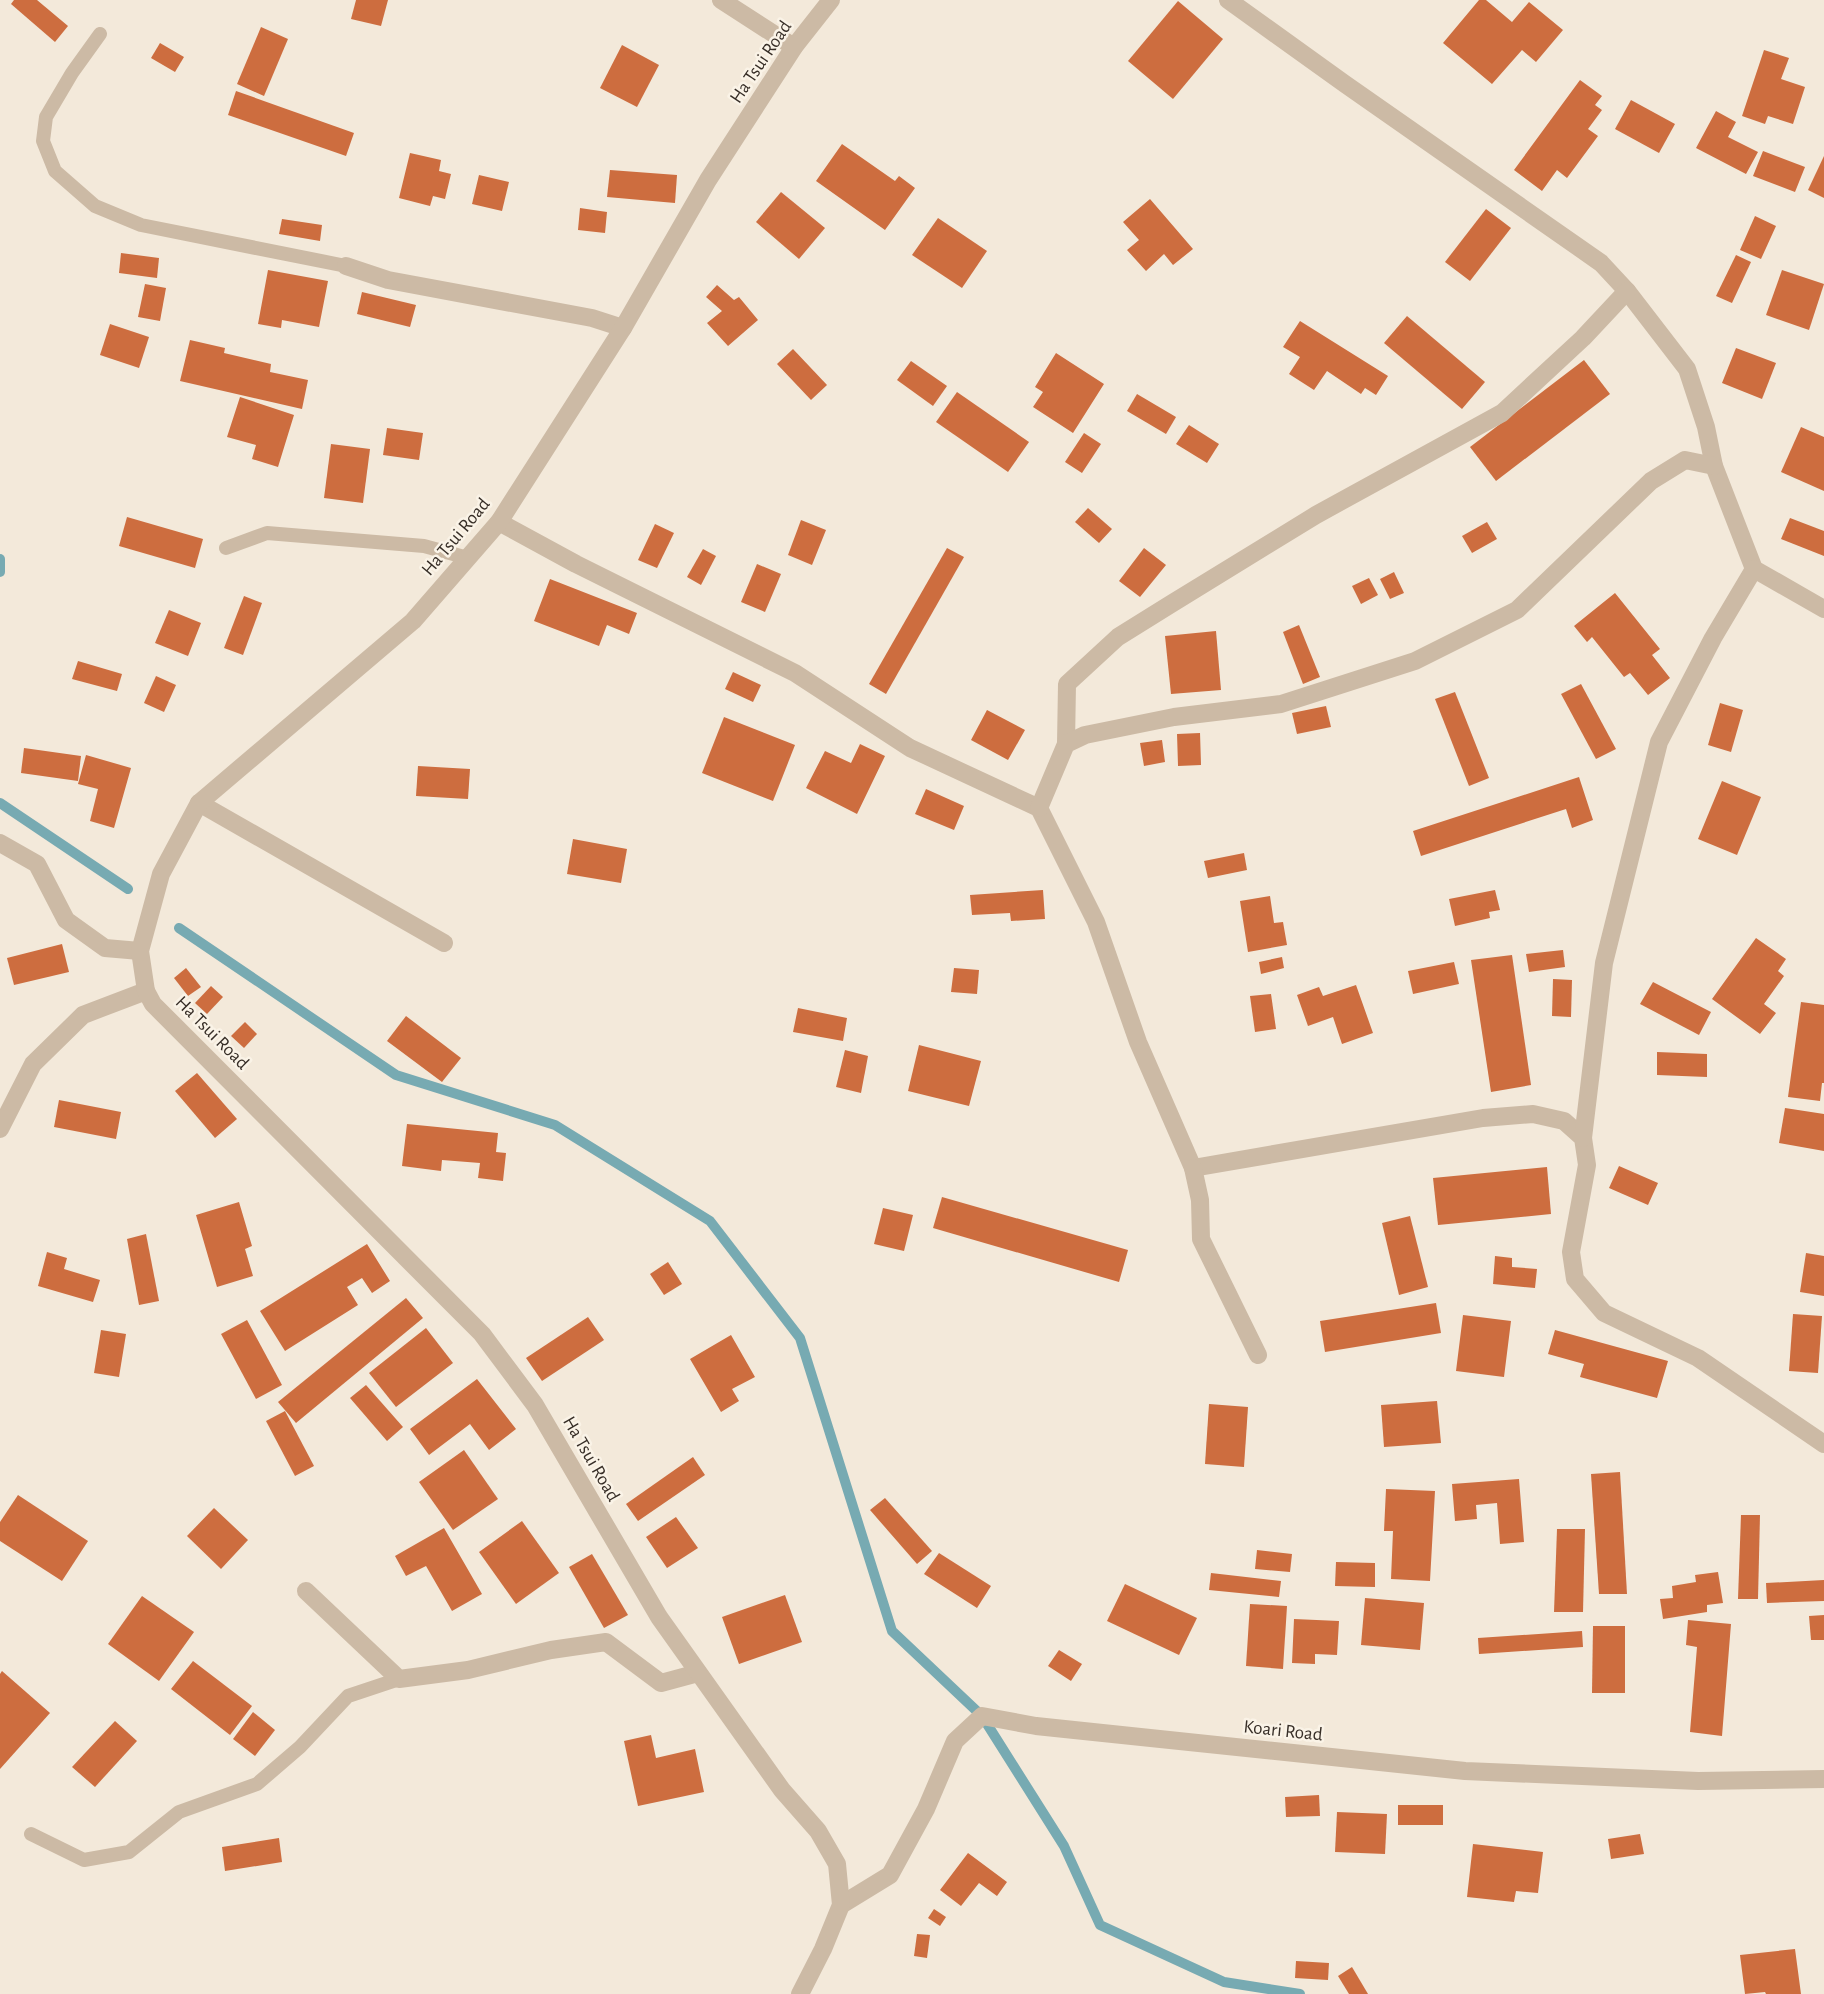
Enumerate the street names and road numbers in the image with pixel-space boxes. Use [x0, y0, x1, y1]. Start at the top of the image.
street label: Ha Tsui Road [727, 17, 795, 107]
street label: Ha Tsui Road [418, 494, 494, 579]
street label: Ha Tsui Road [172, 993, 252, 1073]
street label: Ha Tsui Road [559, 1413, 623, 1505]
street label: Koari Road [1242, 1717, 1324, 1745]

